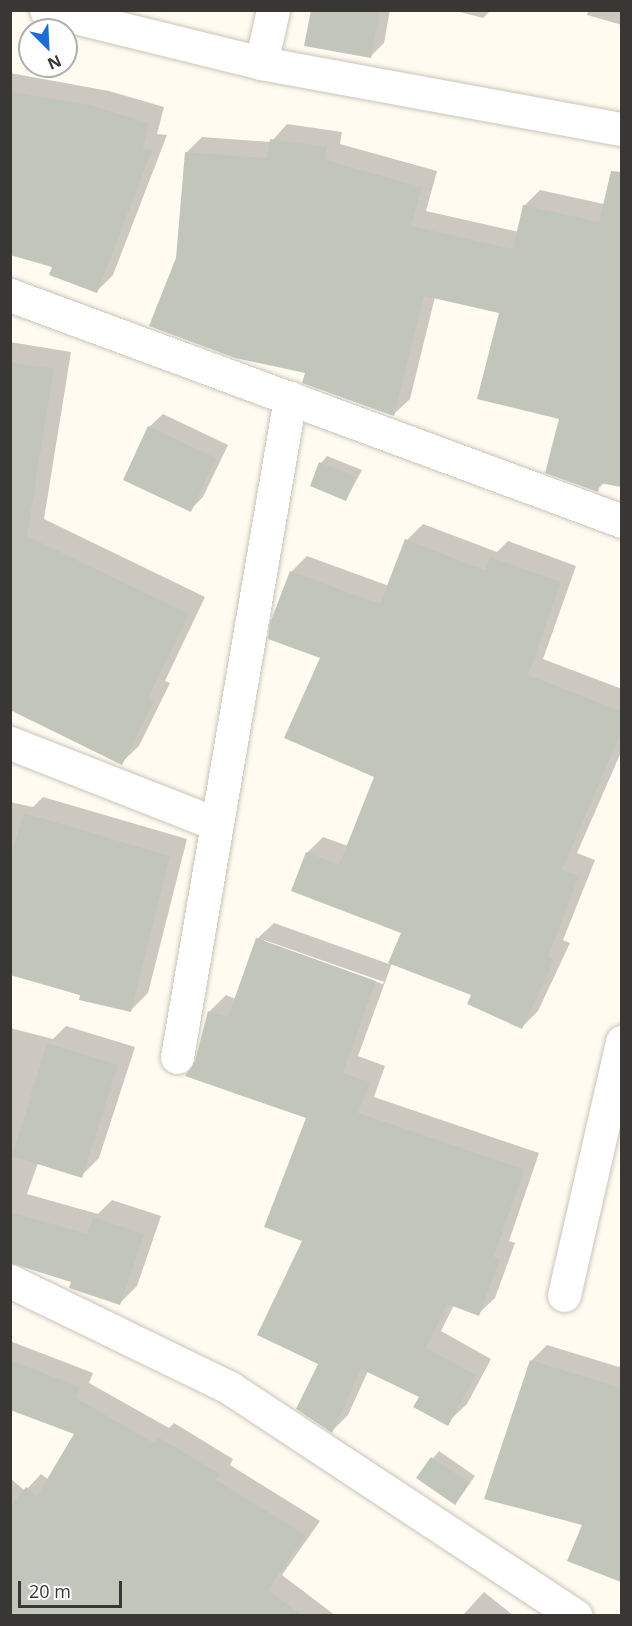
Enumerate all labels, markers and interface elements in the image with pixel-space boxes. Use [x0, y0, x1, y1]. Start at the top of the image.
north arrow [18, 18, 78, 78]
text: N [44, 50, 65, 75]
scale bar [21, 1569, 124, 1607]
text: 20 m [29, 1579, 71, 1603]

